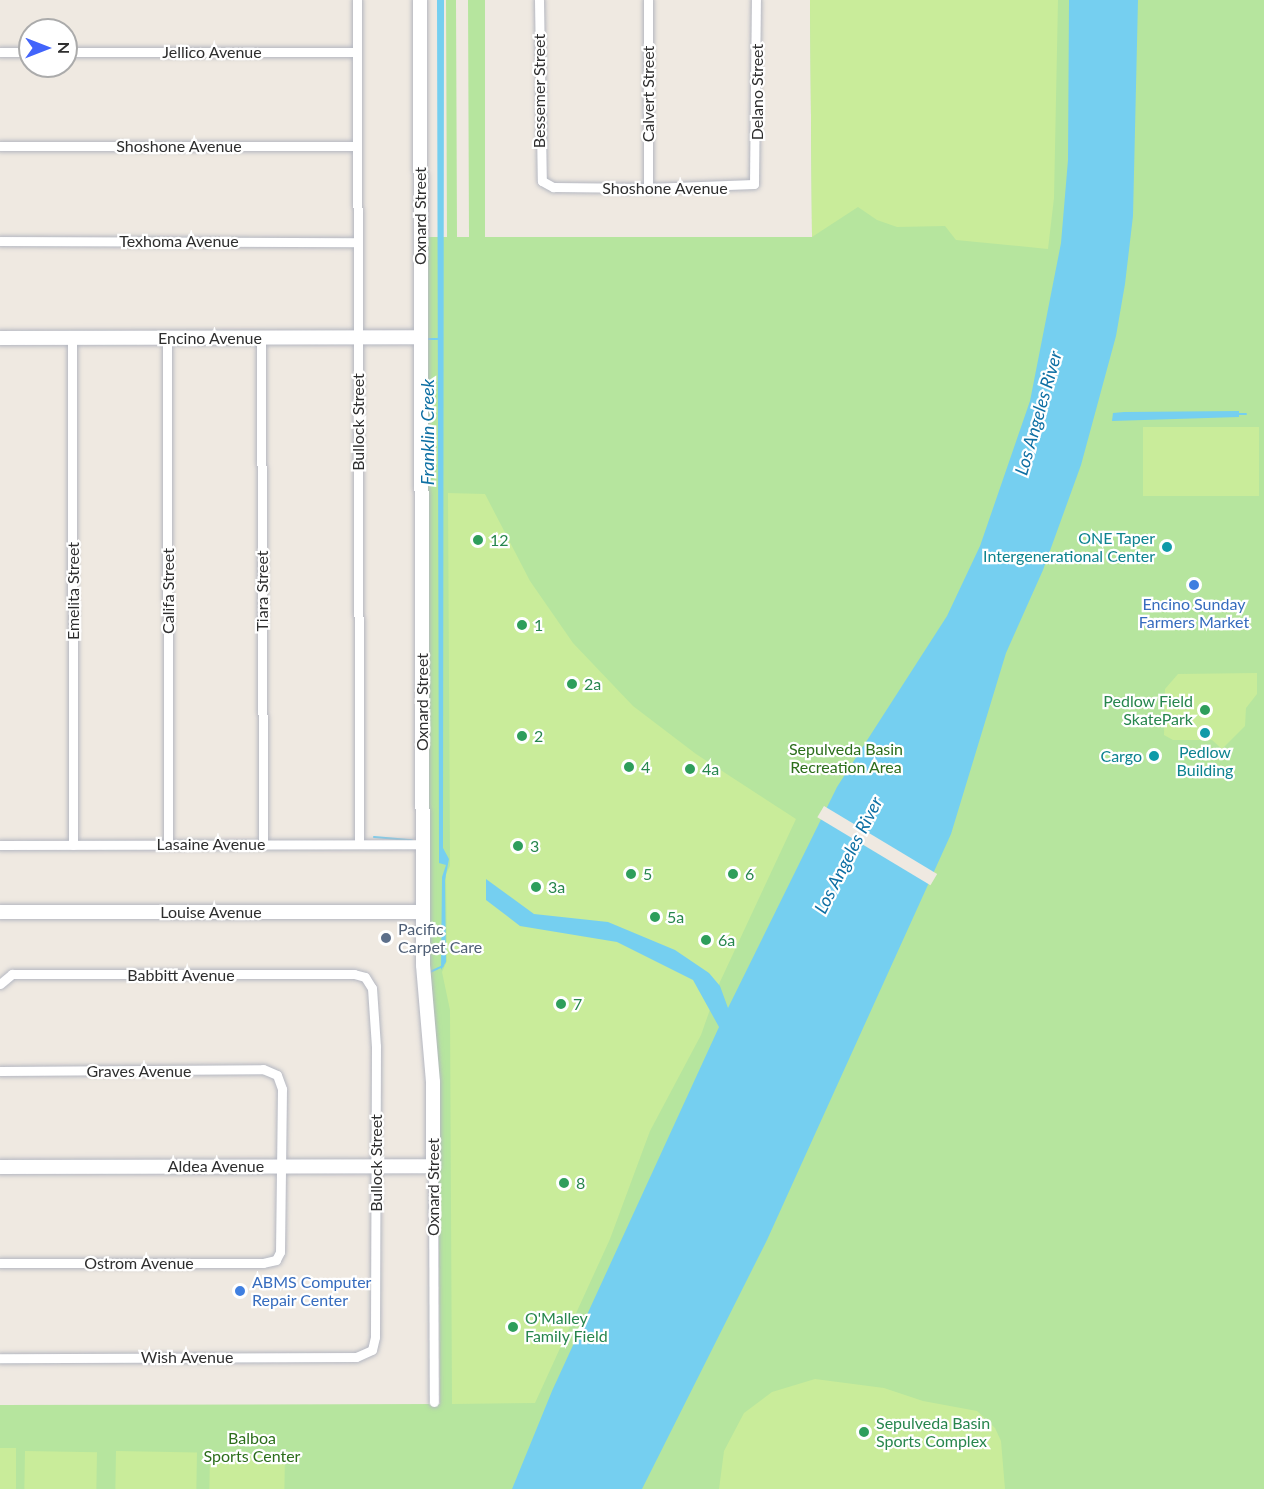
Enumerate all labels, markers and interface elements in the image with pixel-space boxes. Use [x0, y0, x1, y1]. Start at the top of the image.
north arrow [18, 18, 78, 78]
street label: Bessemer Street [529, 34, 549, 148]
text: N [55, 42, 74, 54]
street label: Jellico Avenue [162, 42, 262, 62]
street label: Delano Street [747, 44, 767, 140]
street label: Calvert Street [638, 46, 658, 142]
street label: Shoshone Avenue [116, 136, 242, 156]
street label: Oxnard Street [410, 167, 430, 265]
street label: Shoshone Avenue [602, 178, 728, 198]
street label: Texhoma Avenue [119, 231, 239, 251]
street label: Encino Avenue [158, 328, 262, 348]
water label: Los Angeles River [1010, 348, 1066, 478]
street label: Bullock Street [348, 373, 368, 471]
water label: Franklin Creek [416, 379, 438, 485]
place label: ONE Taper Intergenerational Center [983, 528, 1155, 566]
place label: 12 [490, 530, 509, 550]
marker: 12 [471, 533, 485, 547]
marker: ONE Taper Intergenerational Center [1160, 540, 1174, 554]
street label: Emelita Street [63, 542, 83, 640]
street label: Califa Street [158, 548, 178, 634]
street label: Tiara Street [252, 550, 272, 632]
marker: Encino Sunday Farmers Market [1187, 578, 1201, 592]
place label: Encino Sunday Farmers Market [1139, 594, 1249, 632]
place label: 1 [534, 615, 543, 635]
marker: 1 [515, 618, 529, 632]
street label: Oxnard Street [412, 653, 432, 751]
place label: 2a [584, 674, 601, 694]
marker: 2a [565, 677, 579, 691]
place label: Pedlow Field SkatePark [1103, 691, 1193, 729]
marker: Pedlow Field SkatePark [1198, 703, 1212, 717]
place label: 2 [534, 726, 543, 746]
marker: Pedlow Building [1198, 726, 1212, 740]
marker: 2 [515, 729, 529, 743]
park label: Sepulveda Basin Recreation Area [789, 739, 903, 777]
place label: Pedlow Building [1177, 742, 1233, 780]
place label: Cargo [1100, 746, 1142, 766]
marker: Cargo [1147, 749, 1161, 763]
place label: 4 [641, 757, 650, 777]
place label: 4a [702, 759, 719, 779]
marker: 4 [622, 760, 636, 774]
marker: 4a [683, 762, 697, 776]
water label: Los Angeles River [809, 793, 887, 917]
street label: Lasaine Avenue [156, 834, 266, 854]
place label: 3 [530, 836, 539, 856]
marker: 3 [511, 839, 525, 853]
place label: 5 [643, 864, 652, 884]
place label: 6 [745, 864, 754, 884]
marker: 5 [624, 867, 638, 881]
marker: 6 [726, 867, 740, 881]
place label: 3a [548, 877, 565, 897]
marker: 3a [529, 880, 543, 894]
street label: Louise Avenue [160, 902, 262, 922]
place label: 5a [667, 907, 684, 927]
marker: 5a [648, 910, 662, 924]
place label: Pacific Carpet Care [398, 919, 482, 957]
place label: 6a [718, 930, 735, 950]
marker: Pacific Carpet Care [379, 931, 393, 945]
marker: 6a [699, 933, 713, 947]
street label: Babbitt Avenue [127, 965, 235, 985]
place label: 7 [573, 994, 582, 1014]
marker: 7 [554, 997, 568, 1011]
street label: Graves Avenue [86, 1061, 192, 1081]
street label: Bullock Street [366, 1114, 386, 1212]
street label: Oxnard Street [423, 1138, 443, 1236]
street label: Aldea Avenue [168, 1156, 264, 1176]
place label: 8 [576, 1173, 585, 1193]
marker: 8 [557, 1176, 571, 1190]
street label: Ostrom Avenue [84, 1253, 194, 1273]
place label: ABMS Computer Repair Center [252, 1272, 371, 1310]
marker: ABMS Computer Repair Center [233, 1284, 247, 1298]
place label: O'Malley Family Field [525, 1308, 608, 1346]
marker: O'Malley Family Field [506, 1320, 520, 1334]
street label: Wish Avenue [140, 1347, 234, 1367]
place label: Sepulveda Basin Sports Complex [876, 1413, 990, 1451]
marker: Sepulveda Basin Sports Complex [857, 1425, 871, 1439]
park label: Balboa Sports Center [204, 1428, 300, 1466]

